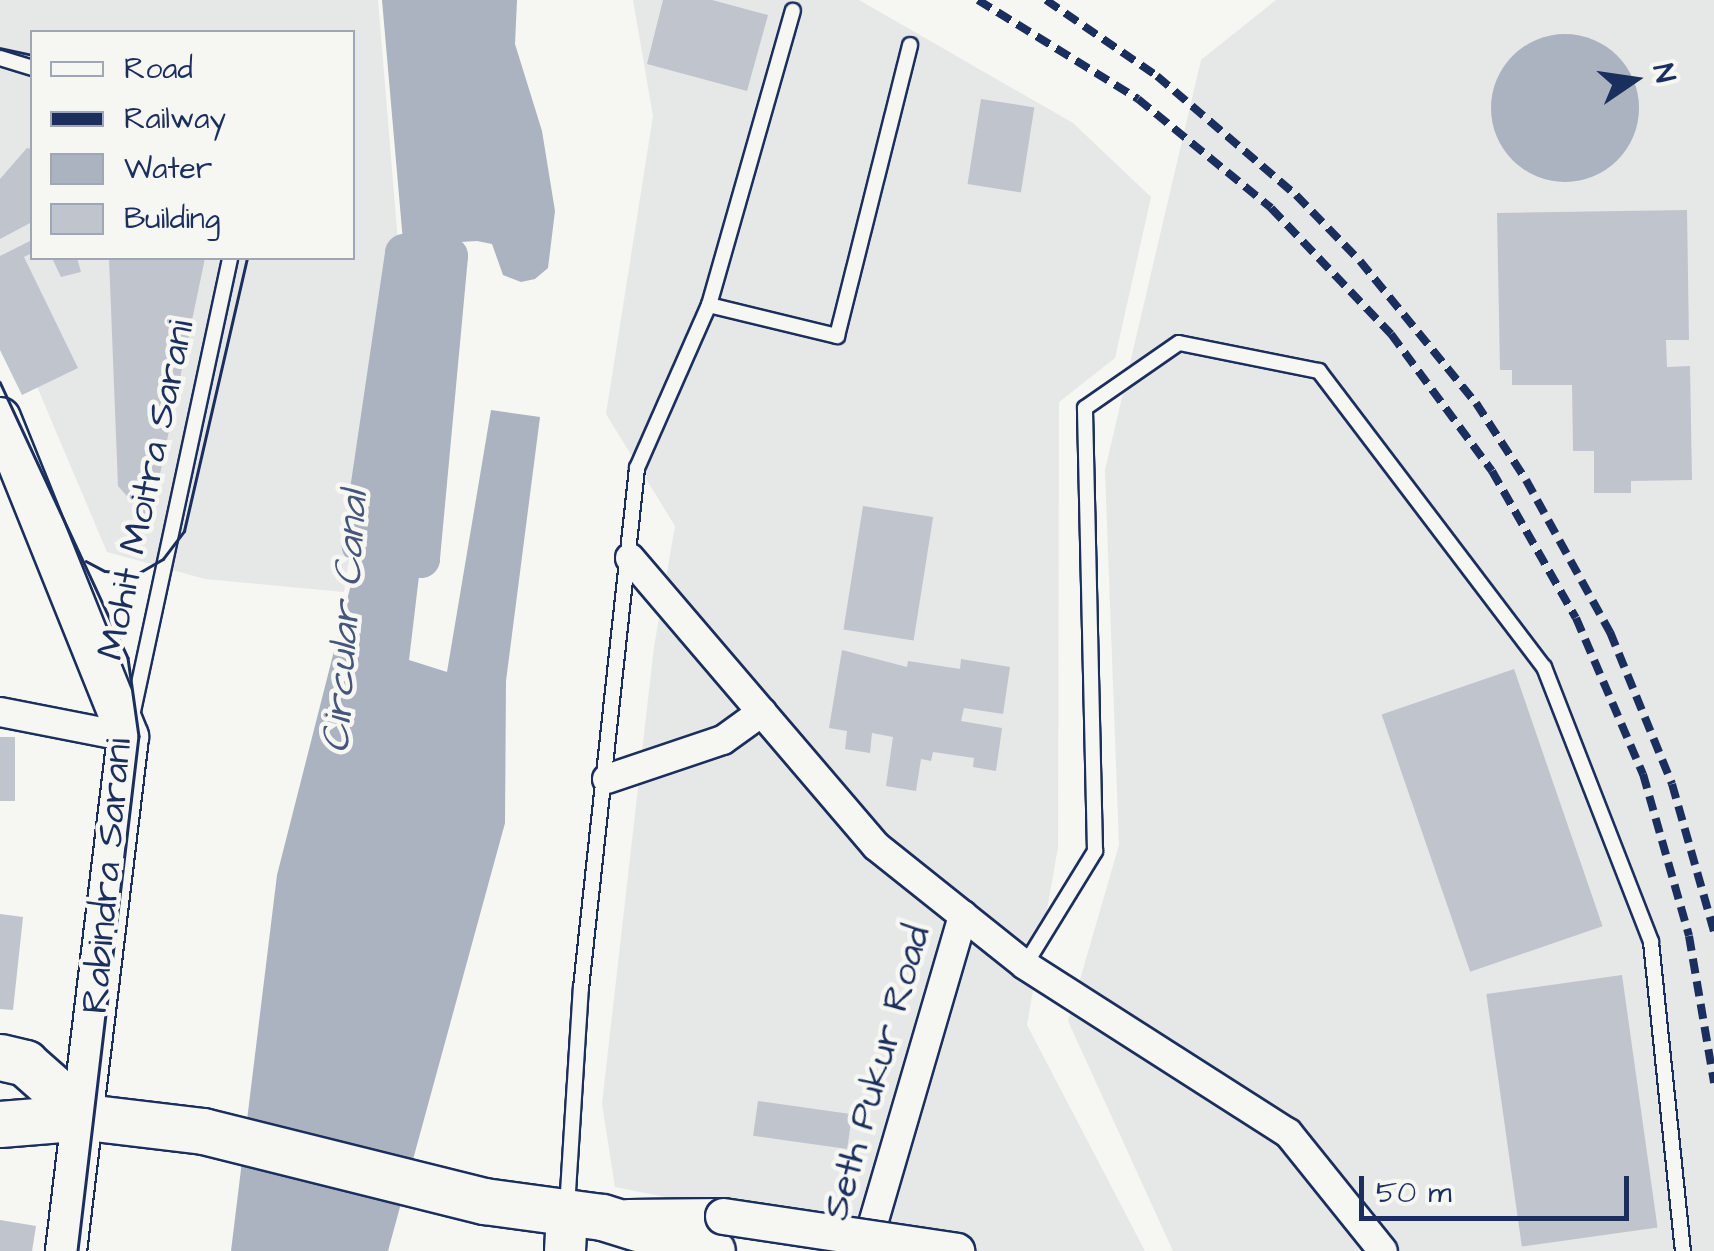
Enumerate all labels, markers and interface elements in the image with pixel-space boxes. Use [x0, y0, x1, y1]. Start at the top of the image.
legend [30, 30, 355, 260]
north arrow [1584, 30, 1684, 130]
text: Road [124, 48, 193, 90]
text: N [1643, 60, 1685, 86]
text: Railway [124, 98, 226, 140]
text: Water [124, 148, 212, 190]
text: Building [124, 198, 220, 240]
street label: Mohit Moitra Sarani [89, 316, 205, 664]
water label: Circular Canal [313, 490, 379, 754]
street label: Rabindra Sarani [73, 736, 143, 1016]
street label: Seth Pukur Road [814, 921, 942, 1225]
scale bar [1364, 1156, 1634, 1218]
text: 50 m [1376, 1172, 1452, 1214]

